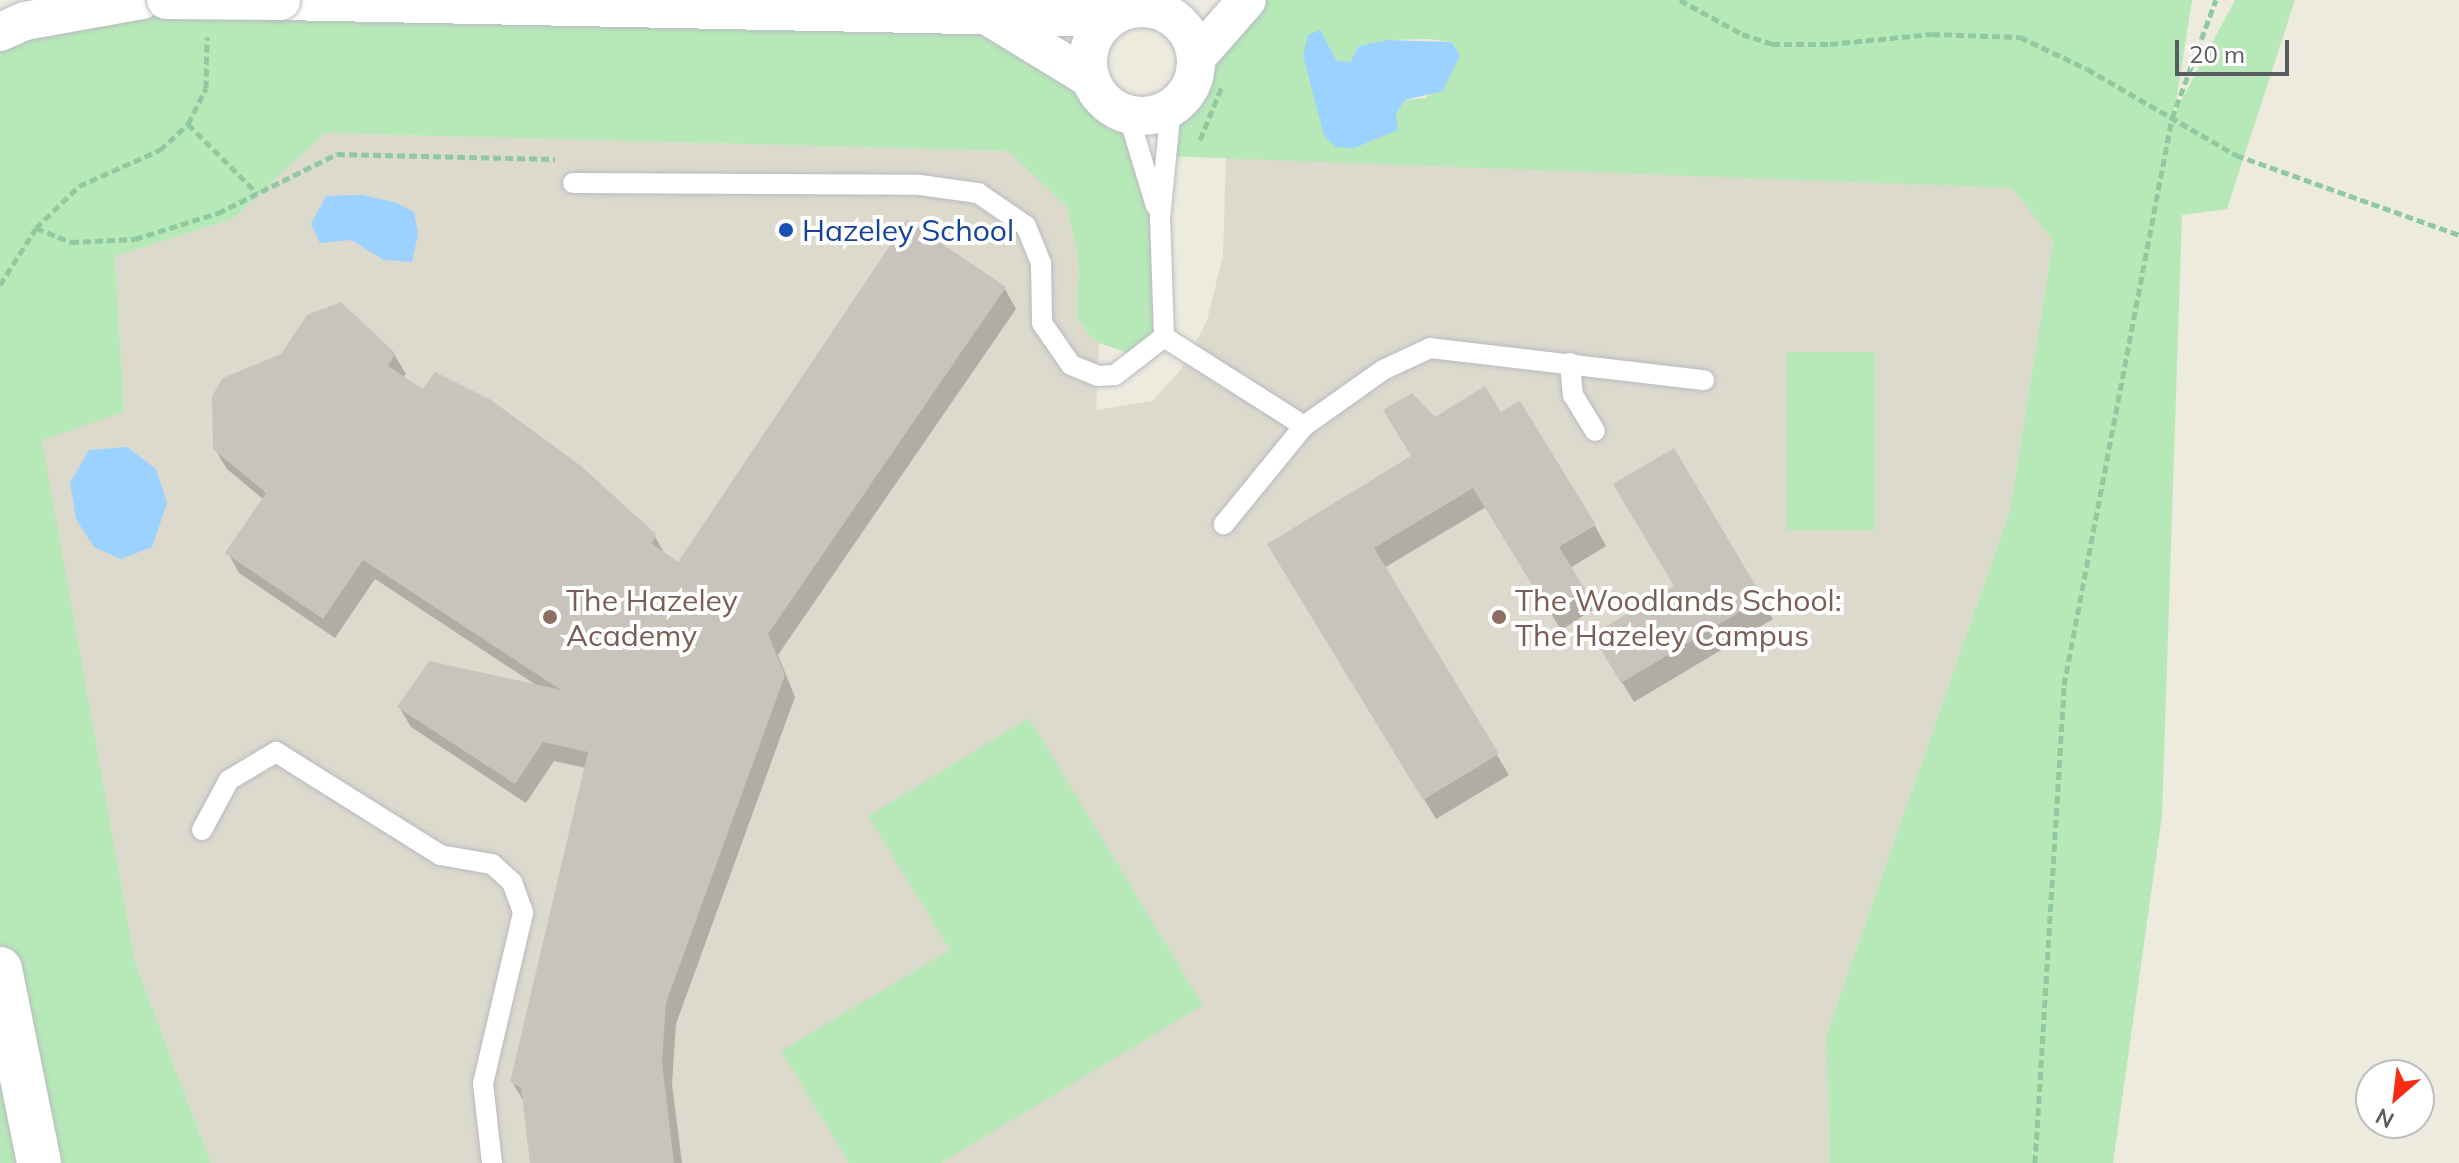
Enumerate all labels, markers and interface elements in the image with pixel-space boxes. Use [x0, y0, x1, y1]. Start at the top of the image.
scale bar [2179, 24, 2293, 74]
text: 20 m [2189, 39, 2245, 69]
place label: Hazeley School [802, 212, 1014, 248]
marker: Hazeley School [777, 221, 795, 239]
place label: The Hazeley Academy [566, 582, 738, 652]
place label: The Woodlands School: The Hazeley Campus [1515, 582, 1841, 652]
marker: The Hazeley Academy [541, 608, 559, 626]
marker: The Woodlands School: The Hazeley Campus [1490, 608, 1508, 626]
north arrow [2355, 1059, 2435, 1139]
text: N [2371, 1102, 2399, 1135]

